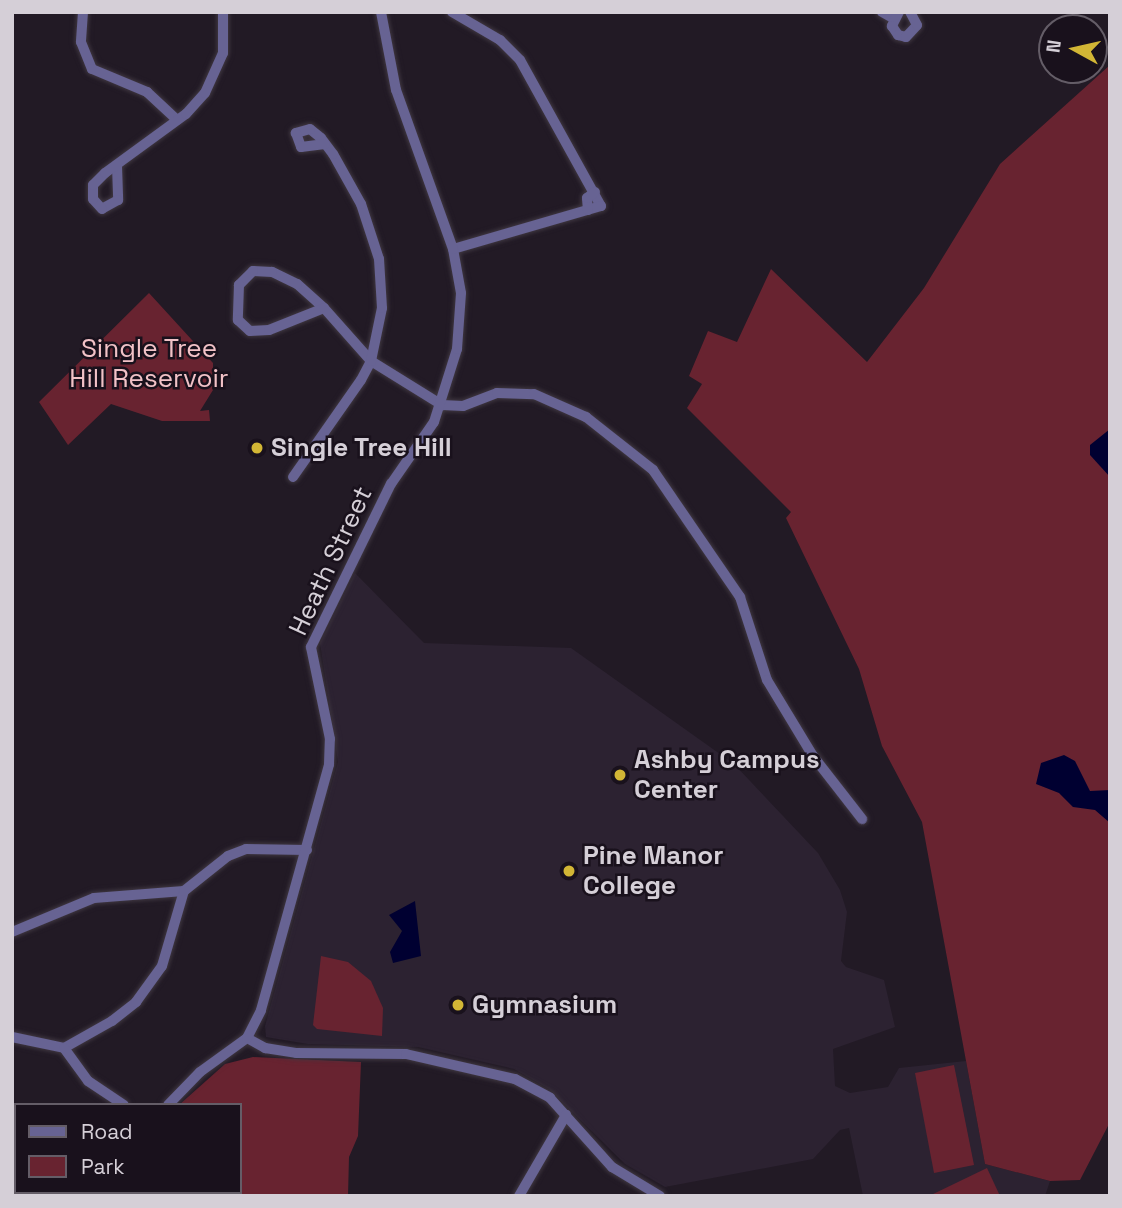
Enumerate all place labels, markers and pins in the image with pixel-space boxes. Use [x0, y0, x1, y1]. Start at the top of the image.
place label: Single Tree Hill [271, 432, 453, 464]
marker: Single Tree Hill [249, 440, 265, 456]
place label: Ashby Campus Center [634, 744, 820, 806]
marker: Ashby Campus Center [612, 767, 628, 783]
place label: Pine Manor College [583, 840, 723, 902]
marker: Pine Manor College [561, 863, 577, 879]
place label: Gymnasium [472, 989, 617, 1021]
marker: Gymnasium [450, 997, 466, 1013]

